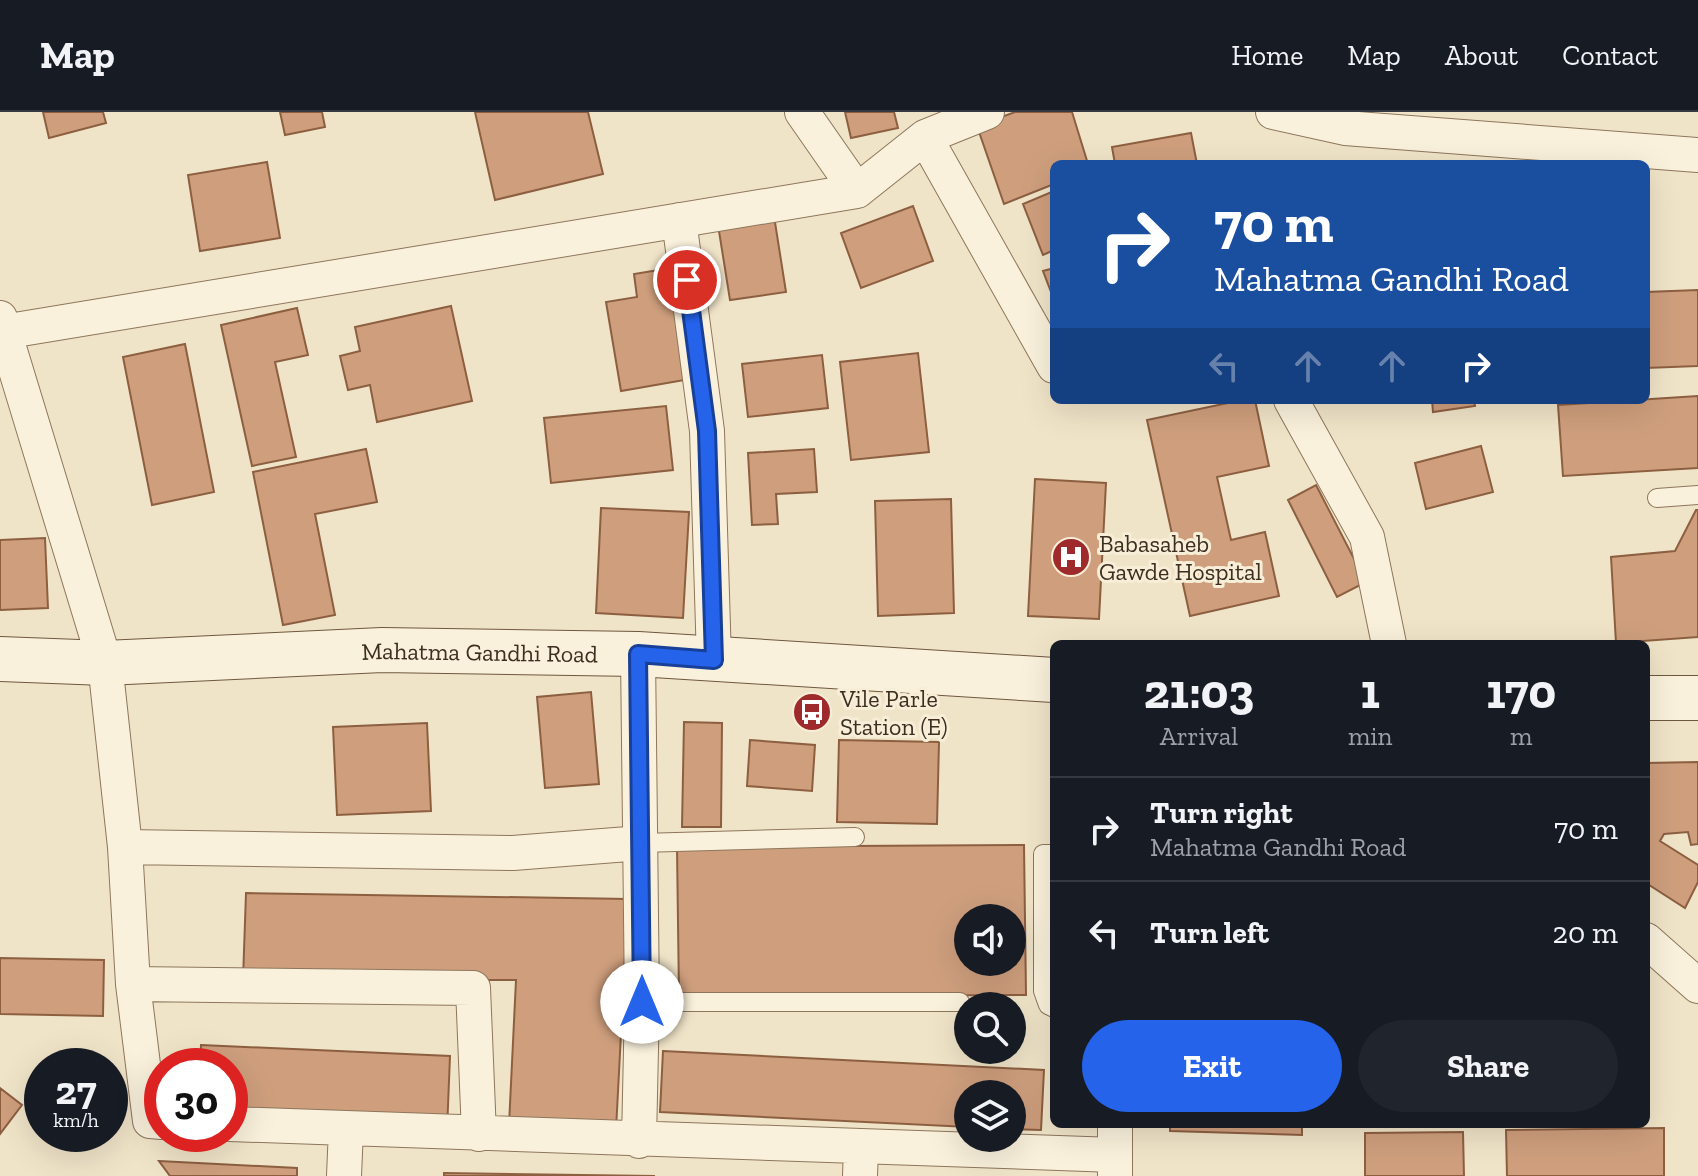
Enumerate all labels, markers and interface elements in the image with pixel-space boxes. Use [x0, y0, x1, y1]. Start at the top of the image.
text: Map [40, 32, 115, 78]
text: Home [1231, 39, 1303, 72]
text: Map [1347, 39, 1401, 72]
text: About [1445, 39, 1518, 72]
text: Contact [1562, 39, 1658, 72]
text: 70 m [1214, 189, 1334, 256]
icon: right [1082, 192, 1186, 296]
pin [653, 246, 721, 314]
text: Mahatma Gandhi Road [1214, 257, 1569, 300]
icon: arrive [665, 258, 709, 302]
icon: left [1202, 344, 1246, 388]
icon: ahead [1286, 344, 1330, 388]
icon: ahead [1370, 344, 1414, 388]
icon: right [1454, 344, 1498, 388]
place label: Babasaheb Gawde Hospital [1099, 529, 1262, 586]
hospital icon: Babasaheb Gawde Hospital [1050, 536, 1092, 578]
street label: Mahatma Gandhi Road [361, 636, 598, 668]
text: 21:03 [1144, 663, 1254, 720]
text: 1 [1361, 663, 1380, 720]
text: 170 [1486, 663, 1556, 720]
place label: Vile Parle Station (E) [839, 684, 948, 741]
bus stop icon: Vile Parle Station (E) [791, 691, 833, 733]
text: Arrival [1160, 720, 1238, 752]
text: min [1348, 720, 1393, 752]
text: m [1510, 720, 1532, 752]
text: Turn right [1150, 795, 1292, 831]
icon: right [1082, 807, 1126, 851]
text: 70 m [1554, 811, 1618, 847]
text: Mahatma Gandhi Road [1150, 831, 1406, 863]
map controls [954, 904, 1026, 1152]
button: sound [954, 904, 1026, 976]
icon: left [1082, 911, 1126, 955]
text: Turn left [1150, 915, 1269, 951]
text: 20 m [1553, 915, 1618, 951]
position arrow [600, 960, 684, 1044]
button: search [954, 992, 1026, 1064]
button: Exit [1082, 1020, 1342, 1112]
button: Share [1358, 1020, 1618, 1112]
speed limit sign: 30 [144, 1048, 248, 1152]
text: 27 [55, 1066, 97, 1114]
button: layers [954, 1080, 1026, 1152]
text: km/h [53, 1108, 99, 1132]

